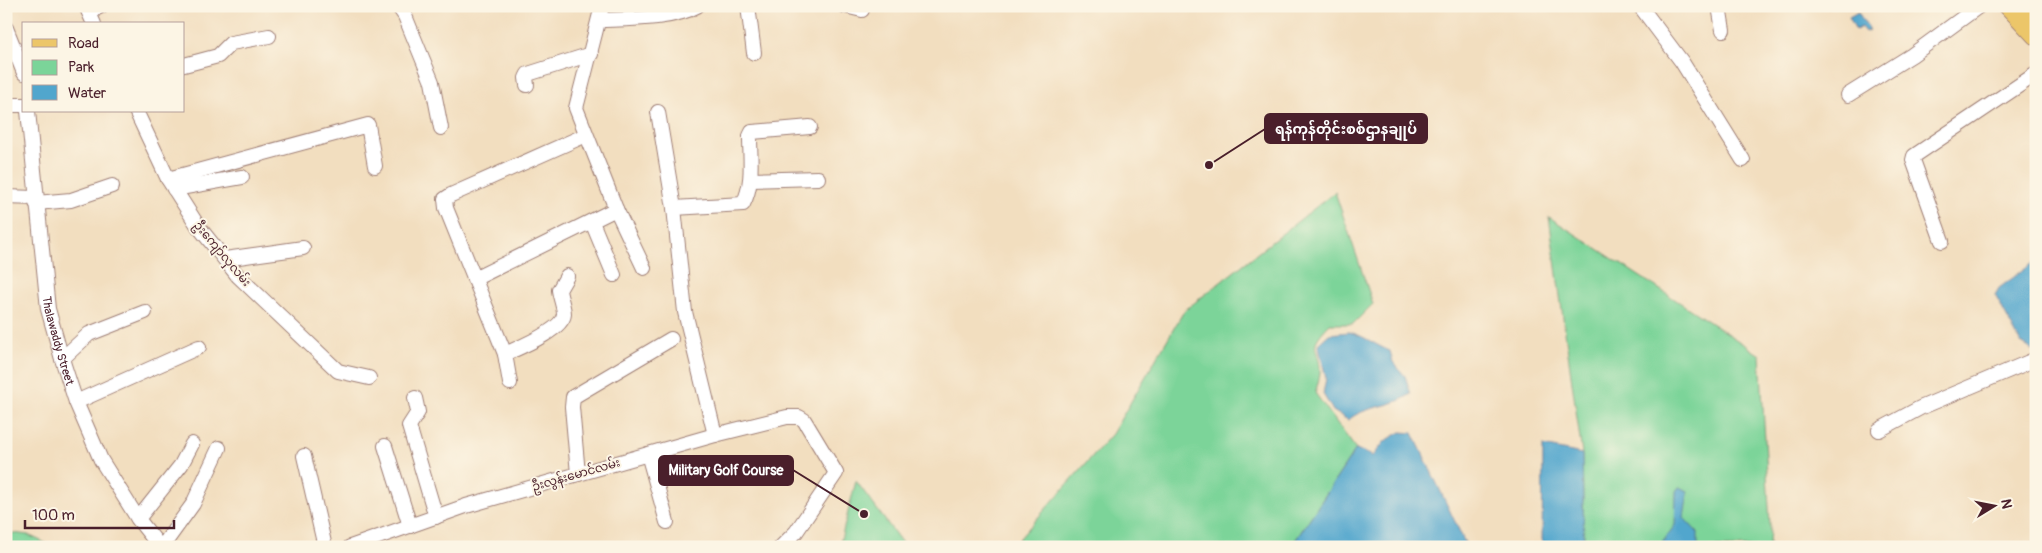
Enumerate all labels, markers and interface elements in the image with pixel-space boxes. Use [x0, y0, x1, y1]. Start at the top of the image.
legend [22, 22, 185, 112]
text: Road [68, 34, 99, 53]
text: Park [68, 58, 95, 77]
text: Water [68, 84, 107, 103]
callout: ရန်ကုန်တိုင်းစစ်ဌာနချုပ် [1265, 114, 1427, 143]
text: ရန်ကုန်တိုင်းစစ်ဌာနချုပ် [1275, 119, 1417, 141]
street label: ဦးကျော်လှလမ်း [189, 217, 255, 291]
street label: Thalawaddy Street [39, 295, 78, 387]
street label: ဦးလွန်းမောင်လမ်း [530, 453, 622, 497]
callout: Military Golf Course [659, 456, 793, 485]
text: Military Golf Course [669, 462, 784, 479]
north arrow [1970, 480, 2020, 530]
scale bar [25, 498, 174, 530]
text: N [1997, 498, 2016, 510]
text: 100 m [32, 506, 75, 525]

